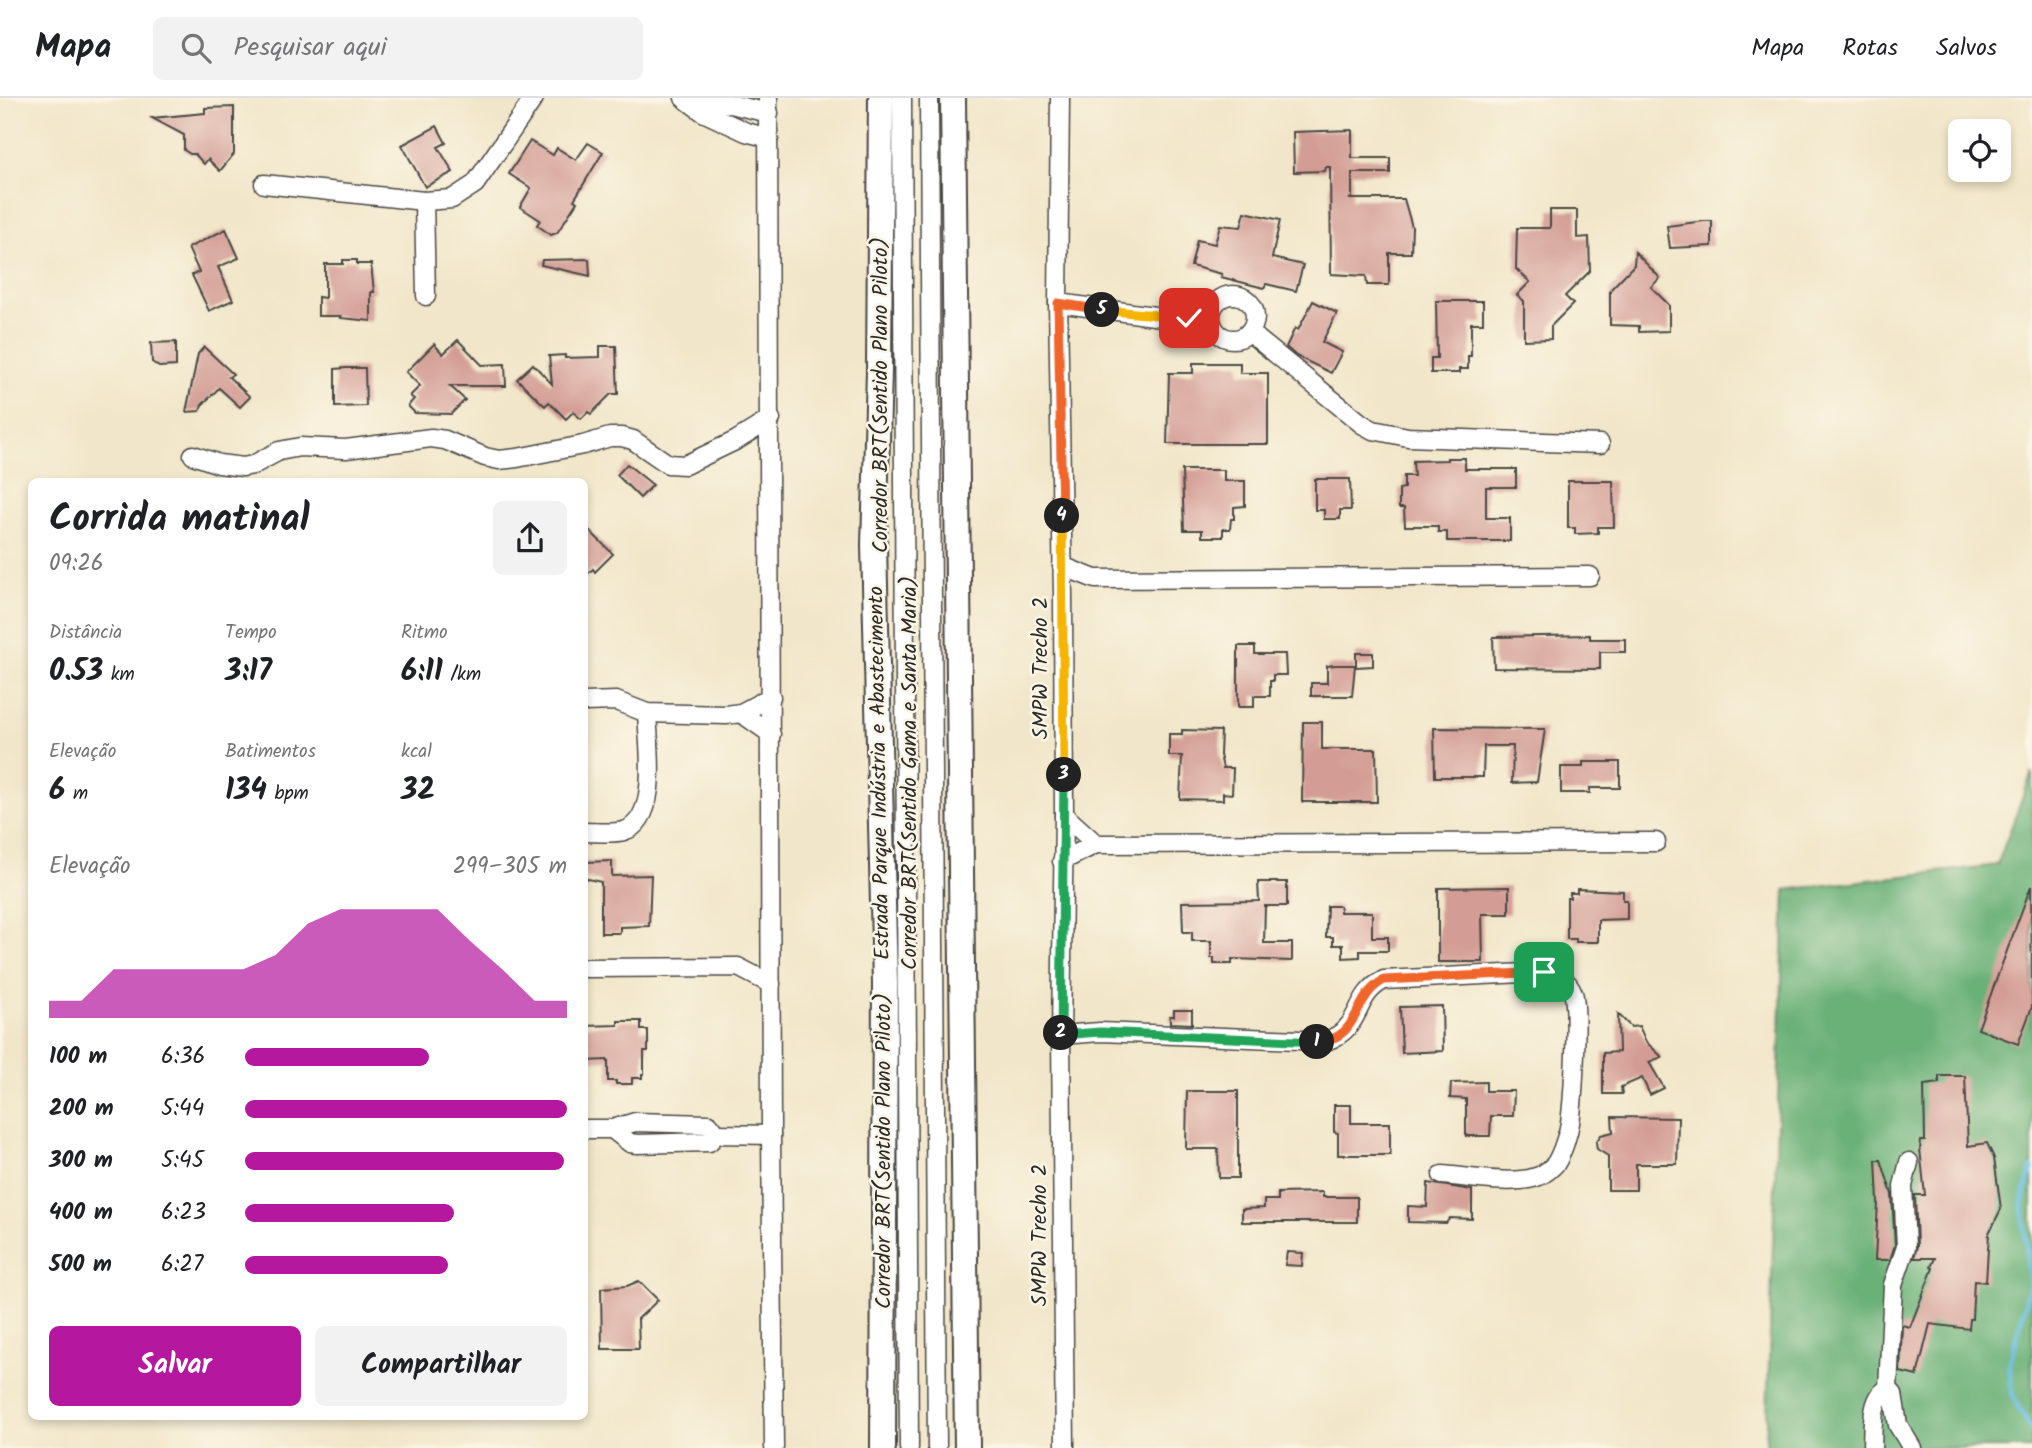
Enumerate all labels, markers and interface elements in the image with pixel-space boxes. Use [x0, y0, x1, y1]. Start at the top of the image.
search box [153, 17, 643, 80]
text: Mapa [35, 22, 111, 75]
text: Pesquisar aqui [233, 27, 387, 69]
icon: search [177, 29, 215, 67]
text: Mapa [1751, 29, 1804, 68]
text: Rotas [1842, 29, 1898, 68]
text: Salvos [1936, 29, 1997, 68]
map controls [1948, 119, 2011, 182]
button: locate [1948, 119, 2011, 182]
street label: Corredor BRT(Sentido Plano Piloto) [865, 237, 898, 553]
pin [1159, 288, 1219, 348]
pin: 5 [1084, 292, 1120, 328]
text: 5 [1097, 294, 1106, 324]
icon: check [1170, 299, 1208, 337]
text: Corrida matinal [49, 490, 310, 550]
pin: 4 [1044, 498, 1080, 534]
text: 4 [1056, 500, 1067, 530]
button: share [493, 501, 567, 575]
text: 09:26 [49, 546, 104, 582]
street label: Corredor BRT(Sentido Gama e Santa Maria) [894, 576, 927, 970]
street label: Estrada Parque Indústria e Abastecimento [860, 586, 900, 960]
street label: SMPW Trecho 2 [1025, 597, 1058, 739]
text: Distância [49, 618, 122, 648]
text: Tempo [225, 618, 277, 648]
text: Ritmo [401, 618, 448, 648]
text: 0.53 [49, 648, 103, 696]
text: 3:17 [225, 648, 272, 696]
text: 6:11 [401, 648, 443, 696]
text: km [103, 660, 135, 690]
text: /km [443, 660, 481, 690]
text: Elevação [49, 737, 116, 767]
text: Batimentos [225, 737, 316, 767]
text: kcal [401, 737, 432, 767]
pin: 3 [1046, 758, 1082, 792]
text: 3 [1058, 759, 1069, 789]
text: 6 [49, 767, 65, 815]
text: 134 [225, 767, 267, 815]
text: 32 [401, 767, 435, 815]
text: m [65, 779, 88, 809]
text: bpm [267, 779, 309, 809]
text: Elevação [49, 849, 131, 885]
text: 299–305 m [453, 849, 567, 885]
pin [1514, 942, 1574, 1002]
icon: arrive [1525, 953, 1563, 991]
street label: Corredor BRT(Sentido Plano Piloto) [868, 993, 901, 1309]
pin: 2 [1044, 1016, 1078, 1051]
text: 2 [1055, 1017, 1066, 1047]
pin: 1 [1300, 1024, 1334, 1060]
text: 1 [1314, 1026, 1319, 1056]
text: 100 m [49, 1039, 107, 1075]
text: 6:36 [161, 1039, 205, 1075]
text: 200 m [49, 1091, 114, 1127]
text: 5:44 [161, 1091, 204, 1127]
text: 300 m [49, 1143, 113, 1179]
text: 5:45 [161, 1143, 204, 1179]
street label: SMPW Trecho 2 [1024, 1164, 1057, 1306]
text: 400 m [49, 1195, 113, 1231]
text: 6:23 [161, 1195, 206, 1231]
text: 500 m [49, 1247, 112, 1283]
text: 6:27 [161, 1247, 203, 1283]
button: Salvar [49, 1326, 301, 1406]
button: Compartilhar [315, 1326, 567, 1406]

